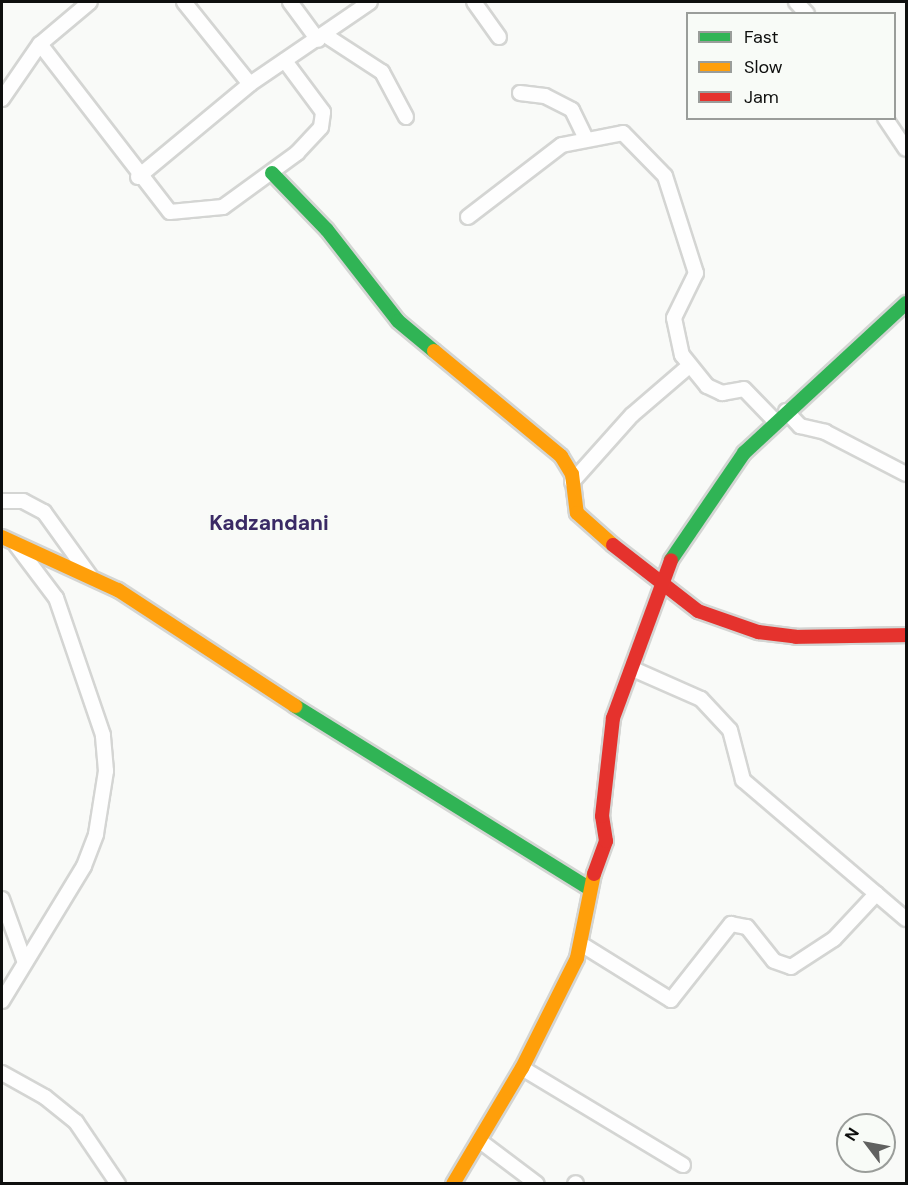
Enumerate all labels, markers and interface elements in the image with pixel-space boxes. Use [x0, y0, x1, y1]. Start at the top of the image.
legend [686, 12, 896, 120]
text: Fast [744, 25, 779, 49]
text: Slow [744, 55, 783, 79]
text: Jam [744, 85, 779, 109]
district label: Kadzandani [209, 510, 329, 536]
north arrow [836, 1113, 896, 1173]
text: N [840, 1124, 864, 1145]

